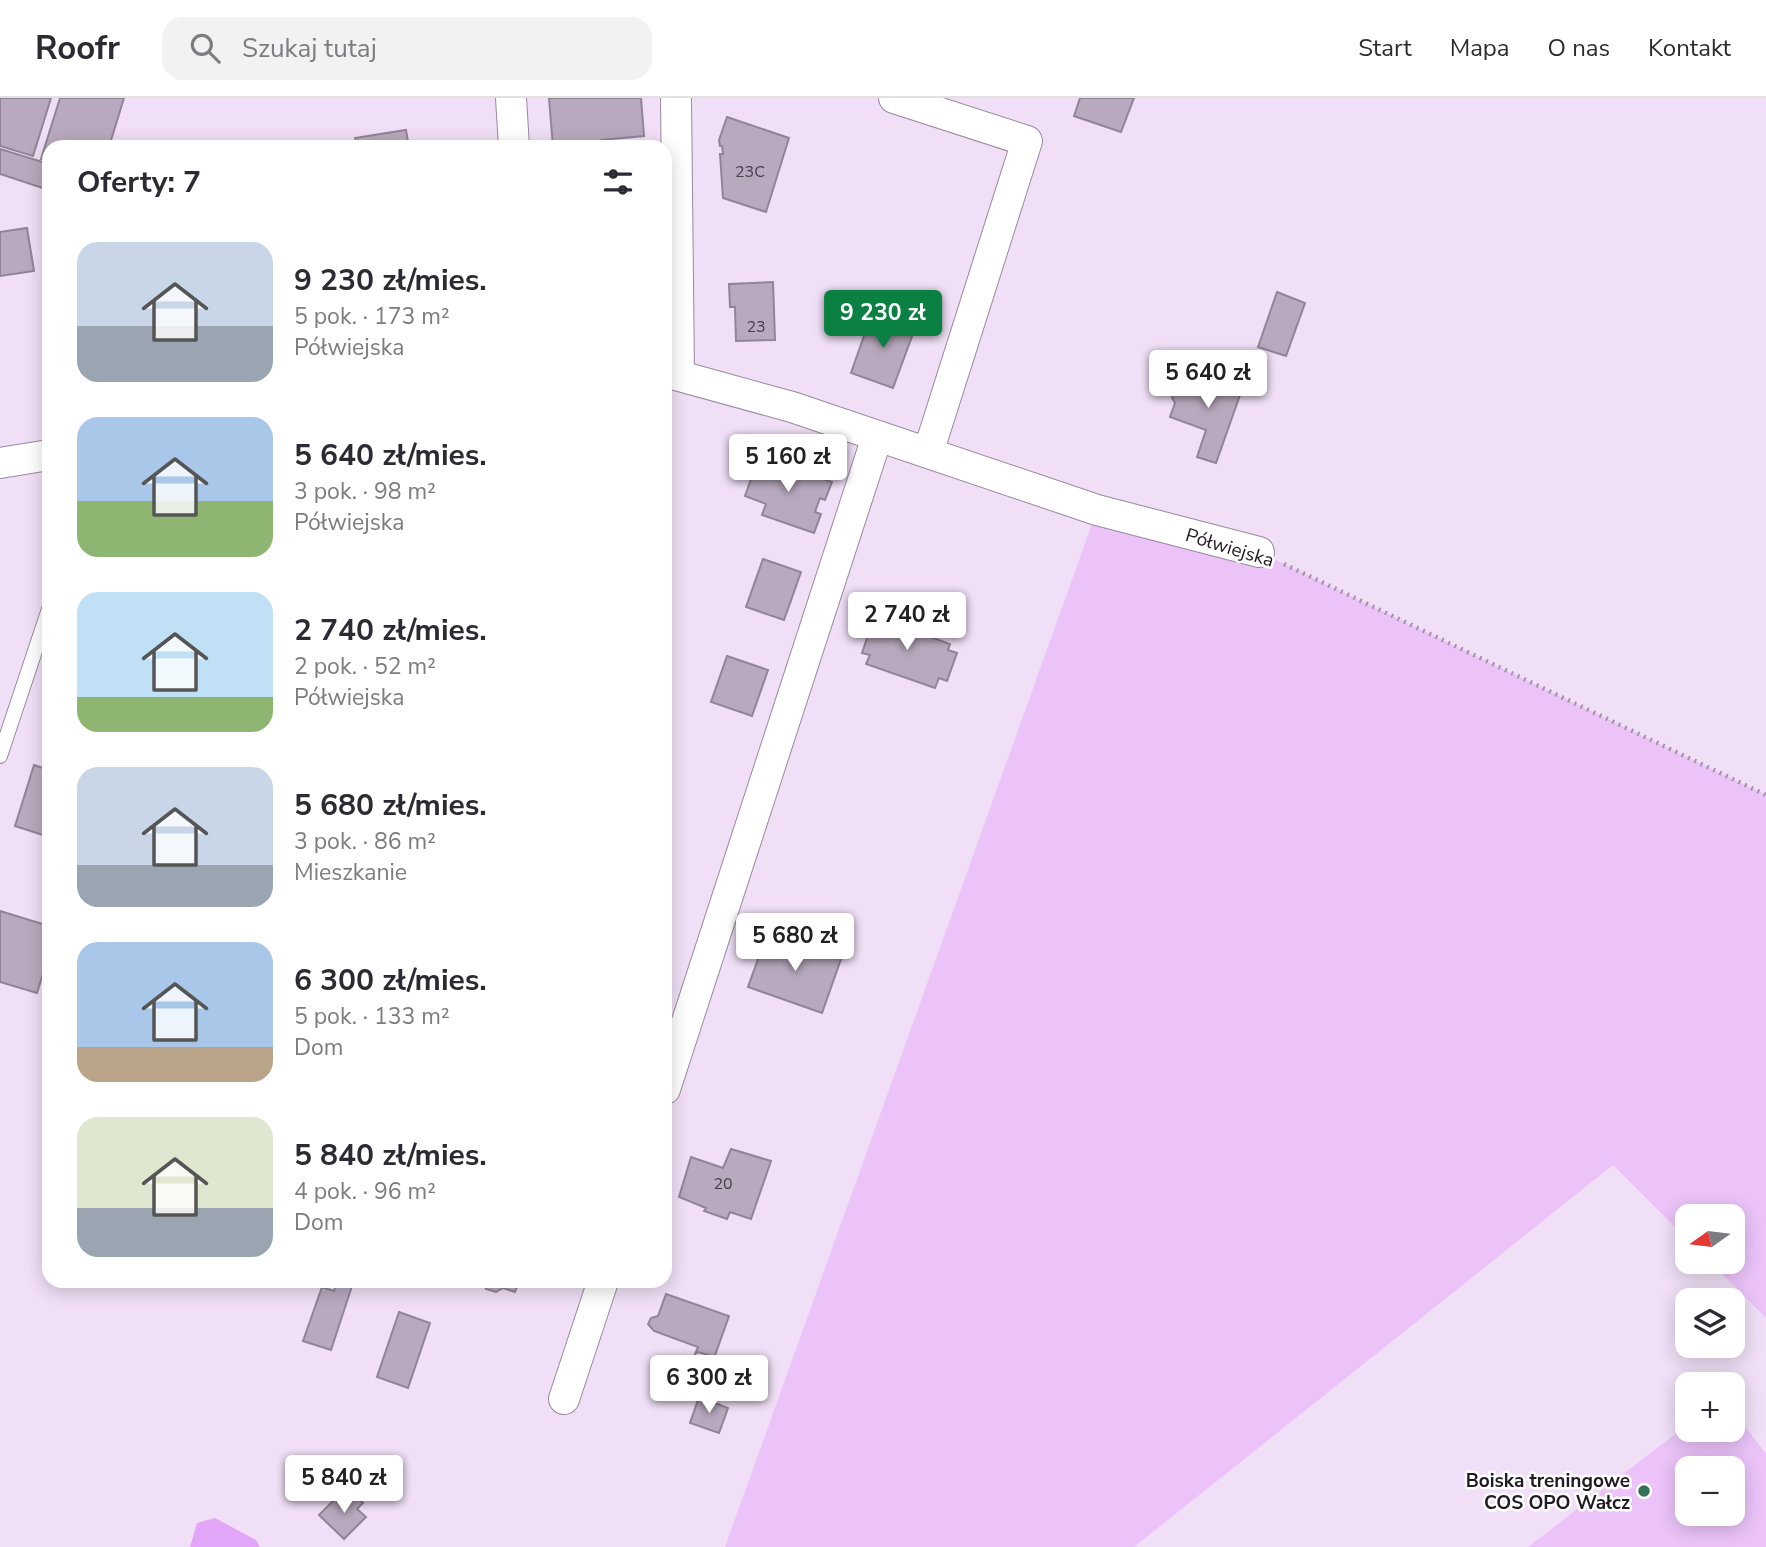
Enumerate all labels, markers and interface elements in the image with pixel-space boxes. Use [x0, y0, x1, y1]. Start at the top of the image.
search box [162, 17, 652, 80]
text: Roofr [35, 26, 120, 71]
icon: search [186, 29, 224, 67]
text: Szukaj tutaj [242, 31, 377, 66]
text: Start [1358, 32, 1412, 64]
text: Mapa [1450, 32, 1510, 64]
text: O nas [1548, 32, 1610, 64]
text: Kontakt [1648, 32, 1731, 64]
house number: 23C [735, 161, 765, 183]
text: Oferty: 7 [77, 162, 201, 203]
icon: filters [599, 163, 637, 201]
text: 9 230 zł/mies. [294, 260, 487, 301]
icon: home [133, 270, 217, 354]
pin: 9 230 zł [811, 290, 955, 350]
text: 9 230 zł [840, 297, 926, 328]
text: 5 pok. · 173 m² [294, 301, 450, 332]
house number: 23 [746, 316, 766, 338]
text: Półwiejska [294, 332, 404, 363]
pin: 5 640 zł [1136, 350, 1280, 410]
text: 5 640 zł [1165, 357, 1251, 388]
pin: 5 160 zł [716, 434, 860, 494]
text: 5 640 zł/mies. [294, 435, 487, 476]
text: 5 160 zł [745, 441, 831, 472]
icon: home [133, 445, 217, 529]
text: 3 pok. · 98 m² [294, 476, 436, 507]
text: Półwiejska [294, 507, 404, 538]
street label: Półwiejska [1182, 522, 1277, 574]
pin: 2 740 zł [835, 592, 979, 652]
text: 2 740 zł [864, 599, 950, 630]
text: 2 740 zł/mies. [294, 610, 487, 651]
icon: home [133, 620, 217, 704]
text: 2 pok. · 52 m² [294, 651, 436, 682]
text: Półwiejska [294, 682, 404, 713]
text: 5 680 zł/mies. [294, 785, 487, 826]
icon: home [133, 795, 217, 879]
text: 3 pok. · 86 m² [294, 826, 436, 857]
text: Mieszkanie [294, 857, 407, 888]
pin: 5 680 zł [723, 914, 867, 973]
text: 5 680 zł [752, 920, 838, 951]
text: 6 300 zł/mies. [294, 960, 487, 1001]
icon: home [133, 970, 217, 1054]
text: 5 pok. · 133 m² [294, 1001, 450, 1032]
text: Dom [294, 1032, 344, 1063]
text: 5 840 zł/mies. [294, 1135, 487, 1176]
icon: home [133, 1145, 217, 1229]
house number: 20 [713, 1173, 733, 1195]
text: 4 pok. · 96 m² [294, 1176, 436, 1207]
north arrow [1675, 1204, 1745, 1274]
map controls [1675, 1204, 1745, 1526]
text: Dom [294, 1207, 344, 1238]
button: layers [1675, 1288, 1745, 1358]
pin: 6 300 zł [637, 1356, 781, 1415]
text: 6 300 zł [666, 1362, 752, 1393]
button: + [1675, 1372, 1745, 1442]
pin: 5 840 zł [272, 1456, 416, 1515]
button: − [1675, 1456, 1745, 1526]
text: 5 840 zł [301, 1462, 387, 1493]
place label: Boiska treningowe COS OPO Wałcz [1466, 1468, 1630, 1516]
marker: Boiska treningowe COS OPO Wałcz [1636, 1483, 1652, 1499]

